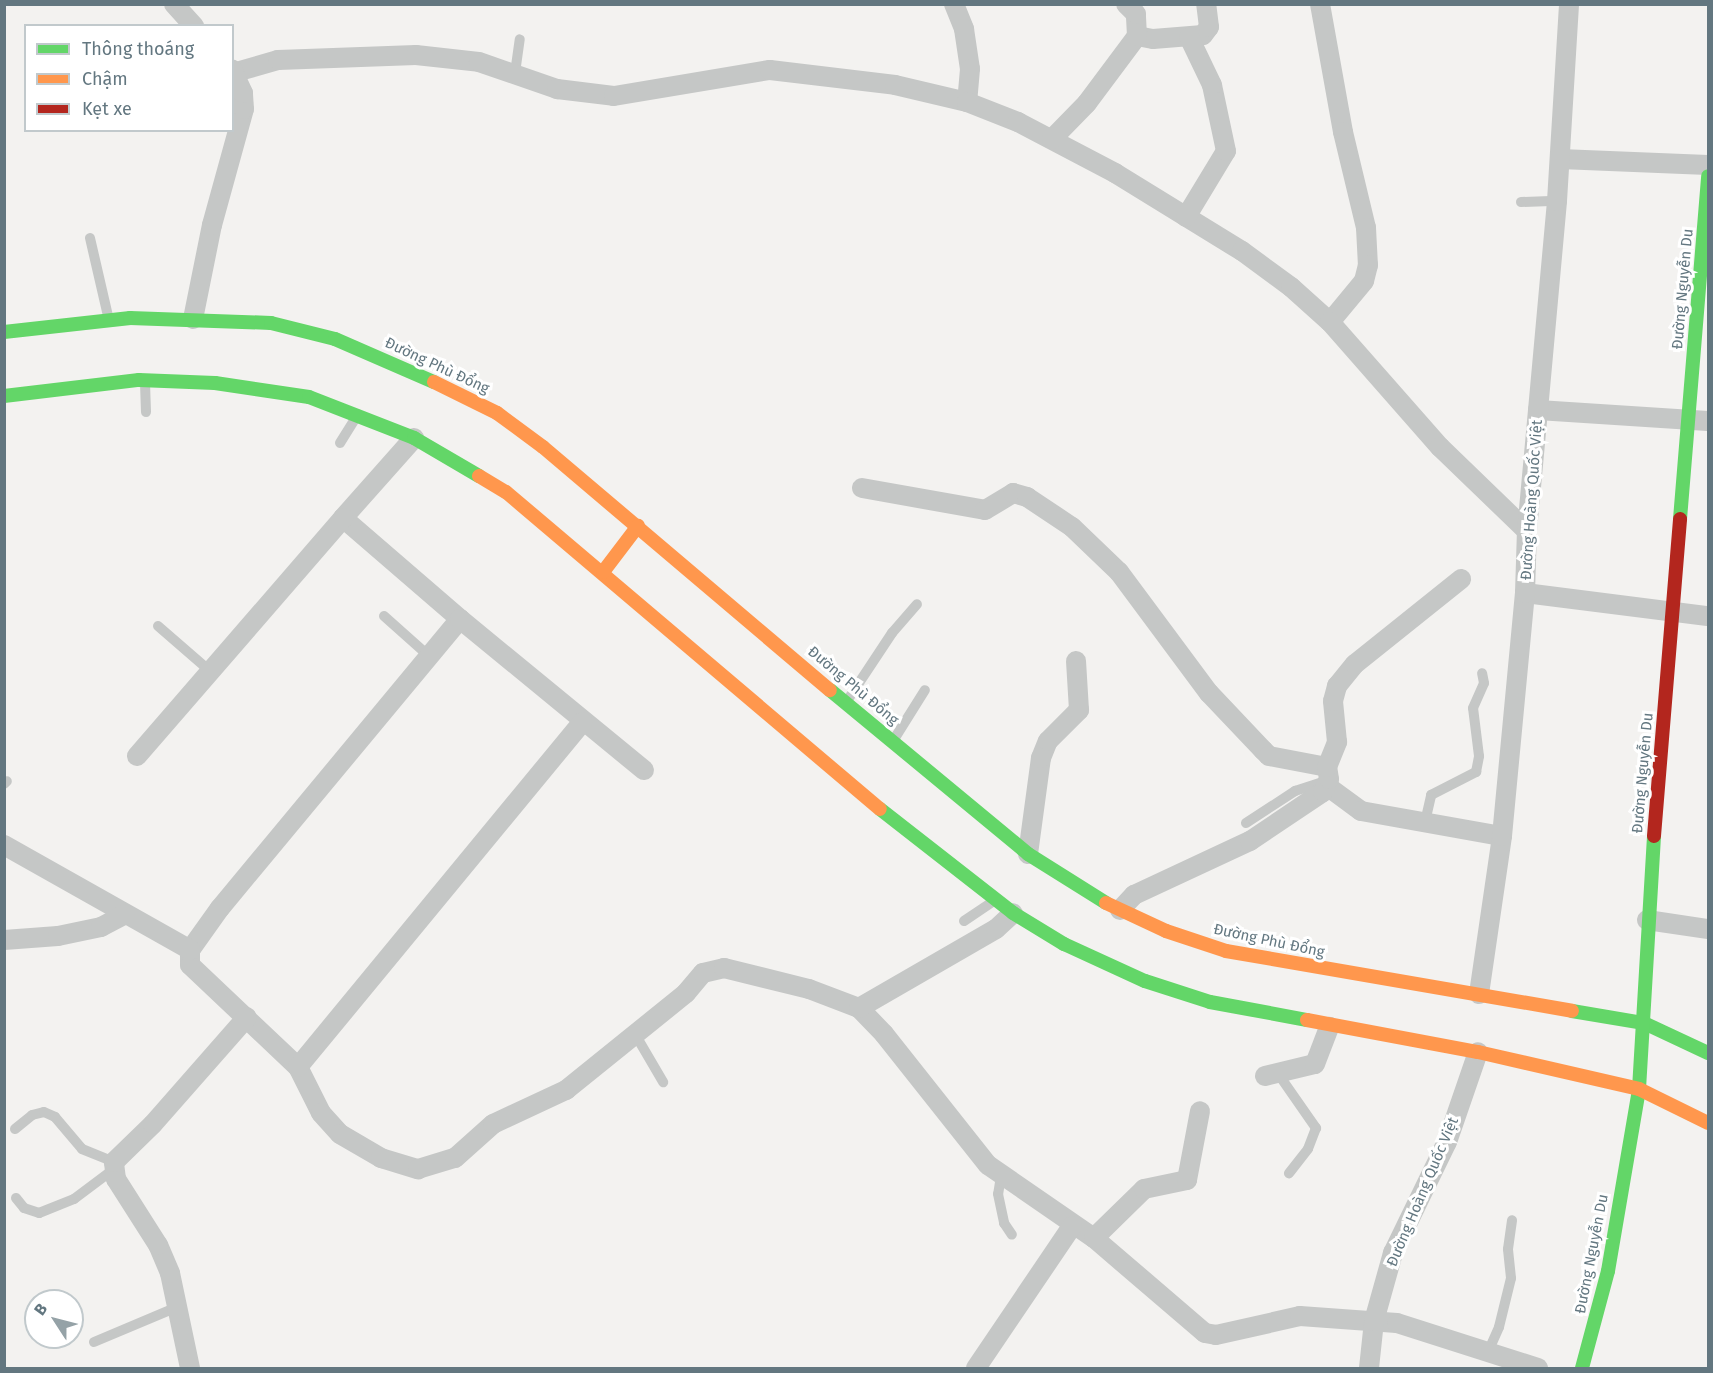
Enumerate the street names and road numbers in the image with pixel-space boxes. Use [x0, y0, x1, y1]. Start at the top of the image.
street label: Đường Nguyễn Du [1669, 228, 1697, 350]
street label: Đường Phù Đổng [382, 334, 492, 398]
street label: Đường Hoàng Quốc Việt [1517, 419, 1547, 581]
street label: Đường Phù Đổng [804, 643, 902, 729]
street label: Đường Nguyễn Du [1629, 712, 1657, 834]
street label: Đường Phù Đổng [1212, 920, 1326, 962]
street label: Đường Hoàng Quốc Việt [1383, 1115, 1463, 1269]
street label: Đường Nguyễn Du [1572, 1193, 1612, 1315]

